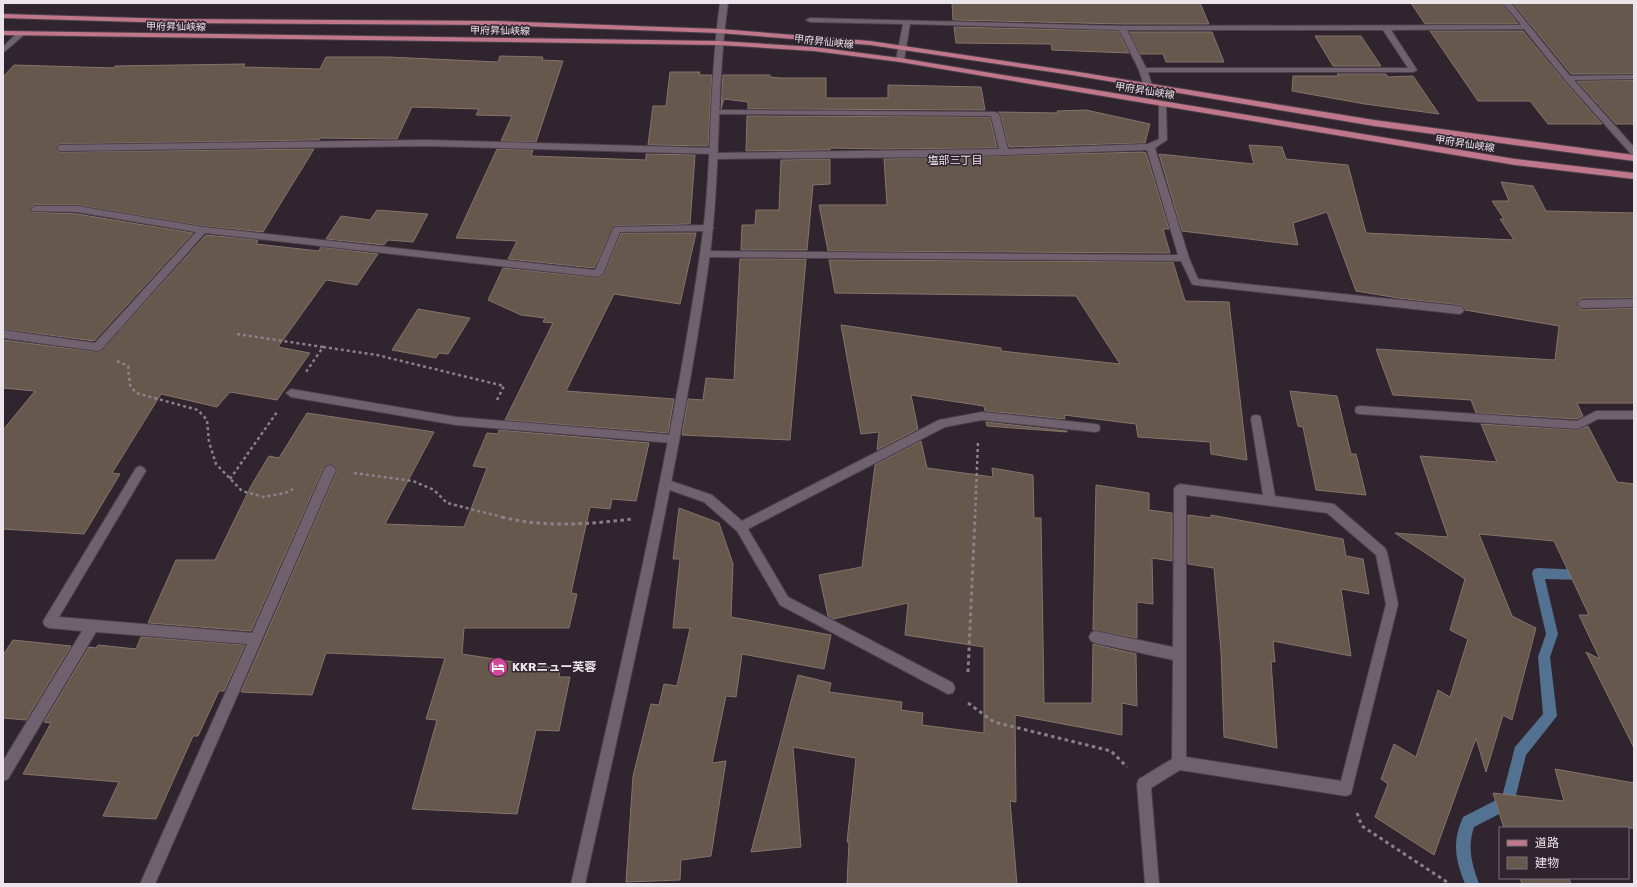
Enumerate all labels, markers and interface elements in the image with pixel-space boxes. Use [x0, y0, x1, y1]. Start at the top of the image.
street label: 甲府昇仙峡線 [146, 20, 206, 34]
street label: 甲府昇仙峡線 [470, 24, 530, 38]
street label: 甲府昇仙峡線 [793, 33, 854, 51]
street label: 甲府昇仙峡線 [1114, 80, 1175, 102]
street label: 甲府昇仙峡線 [1434, 133, 1495, 155]
district label: 塩部三丁目 [928, 154, 983, 167]
hotel icon: KKRニュー芙蓉 [487, 656, 509, 678]
place label: KKRニュー芙蓉 [512, 660, 596, 674]
legend [1499, 827, 1629, 879]
text: 道路 [1535, 836, 1559, 850]
text: 建物 [1535, 856, 1559, 870]

